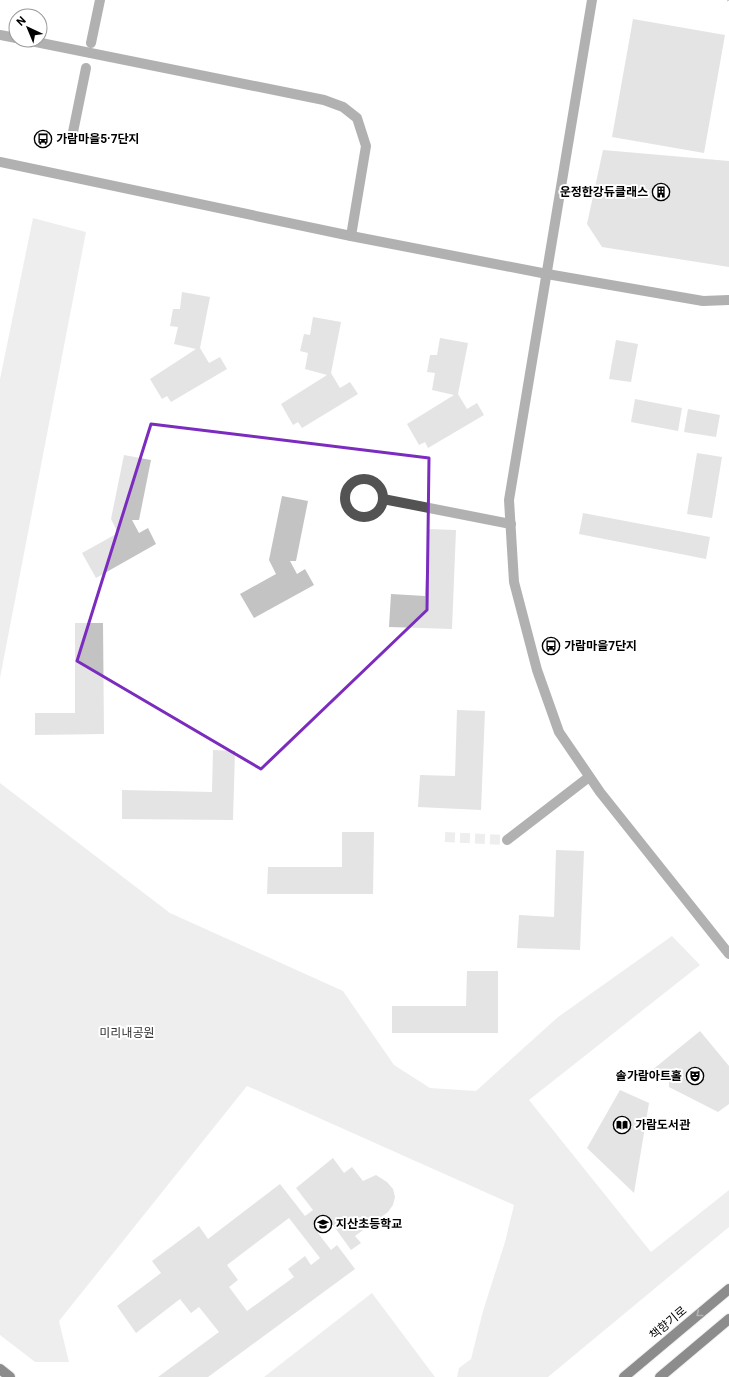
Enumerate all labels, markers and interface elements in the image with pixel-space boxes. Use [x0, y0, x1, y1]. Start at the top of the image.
north arrow [8, 8, 48, 48]
text: N [14, 14, 29, 29]
bus stop icon: 가람마을5·7단지 [33, 129, 53, 149]
place label: 가람마을5·7단지 [56, 132, 140, 146]
building icon: 운정한강듀클래스 [651, 182, 671, 202]
place label: 운정한강듀클래스 [560, 185, 648, 199]
bus stop icon: 가람마을7단지 [541, 636, 561, 656]
place label: 가람마을7단지 [564, 639, 637, 653]
park label: 미리내공원 [99, 1026, 155, 1040]
theatre icon: 솔가람아트홀 [685, 1066, 705, 1086]
place label: 솔가람아트홀 [616, 1069, 682, 1083]
library icon: 가람도서관 [612, 1115, 632, 1135]
place label: 가람도서관 [635, 1118, 690, 1132]
school or university icon: 지산초등학교 [313, 1214, 333, 1234]
place label: 지산초등학교 [336, 1217, 402, 1231]
street label: 책향기로 [647, 1303, 689, 1343]
one-way arrow [696, 1310, 703, 1317]

